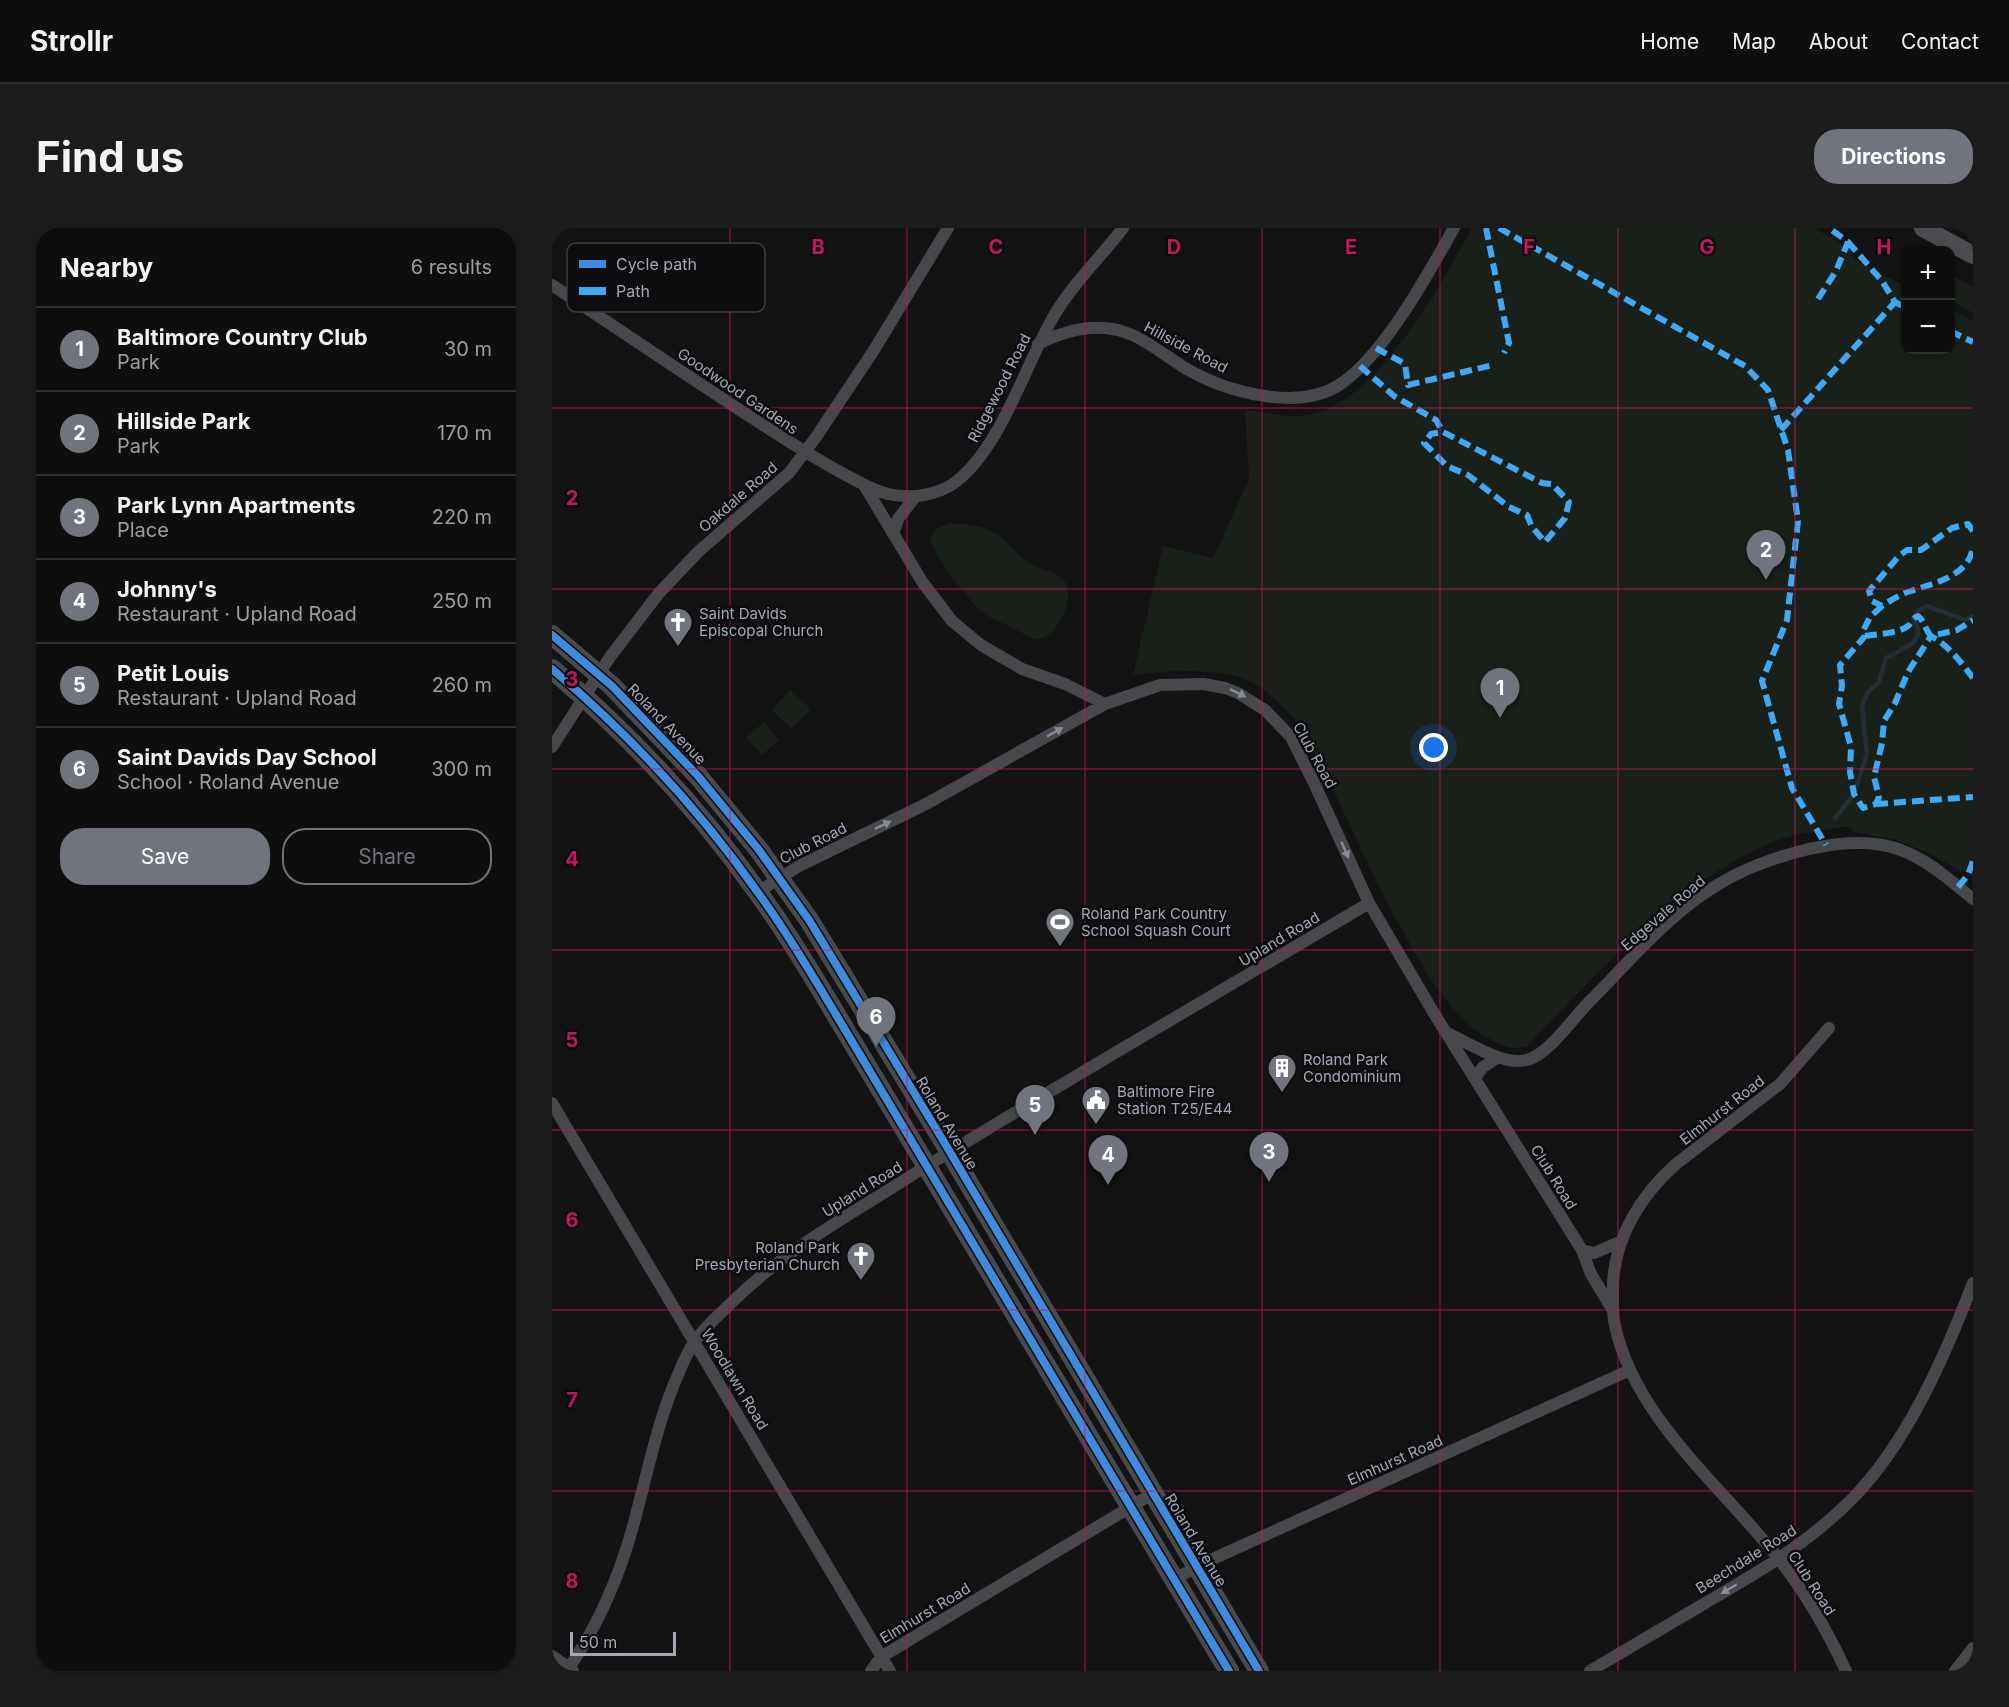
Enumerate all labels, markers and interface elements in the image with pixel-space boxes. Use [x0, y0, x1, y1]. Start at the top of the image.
text: Strollr [30, 24, 113, 58]
text: Home [1640, 29, 1699, 54]
text: Map [1732, 29, 1776, 54]
text: About [1809, 29, 1868, 54]
text: Contact [1901, 29, 1979, 54]
button: Directions [1814, 129, 1973, 184]
text: Find us [36, 131, 184, 182]
text: B [811, 235, 825, 259]
text: C [989, 235, 1003, 259]
text: D [1167, 235, 1181, 259]
text: E [1345, 235, 1357, 259]
text: F [1523, 235, 1535, 259]
text: G [1699, 235, 1715, 259]
text: H [1877, 235, 1891, 259]
legend [567, 243, 765, 312]
map controls [1901, 246, 1955, 354]
button: + [1901, 246, 1955, 300]
text: Nearby [60, 252, 153, 283]
text: Cycle path [616, 254, 697, 274]
text: 6 results [411, 255, 492, 279]
text: Path [616, 281, 650, 301]
button: − [1901, 300, 1955, 354]
street label: Hillside Road [1141, 317, 1231, 377]
text: Baltimore Country Club [117, 324, 368, 350]
street label: Ridgewood Road [963, 330, 1035, 446]
text: 1 [75, 337, 84, 361]
text: 30 m [444, 337, 492, 361]
street label: Goodwood Gardens [674, 344, 802, 438]
text: Park [117, 350, 160, 374]
text: Hillside Park [117, 408, 251, 434]
text: 2 [73, 421, 86, 445]
text: 170 m [437, 421, 492, 445]
text: Park [117, 434, 160, 458]
street label: Oakdale Road [695, 458, 781, 536]
text: 2 [566, 486, 578, 510]
text: Park Lynn Apartments [117, 492, 356, 518]
text: 3 [73, 505, 86, 529]
text: 220 m [432, 505, 492, 529]
text: Place [117, 518, 169, 542]
pin: 2 [1746, 530, 1786, 580]
text: Johnny's [117, 576, 217, 602]
text: 4 [73, 589, 86, 613]
text: 250 m [432, 589, 492, 613]
text: Restaurant · Upland Road [117, 602, 357, 626]
place label: Saint Davids Episcopal Church [699, 604, 823, 640]
church icon: Saint Davids Episcopal Church [662, 606, 694, 648]
text: Petit Louis [117, 660, 229, 686]
text: 3 [566, 667, 578, 691]
pin: 1 [1480, 668, 1520, 718]
text: 5 [73, 673, 86, 697]
text: 260 m [432, 673, 492, 697]
street label: Roland Avenue [624, 679, 710, 769]
text: Restaurant · Upland Road [117, 686, 357, 710]
one-way arrow [1229, 689, 1246, 698]
street label: Club Road [1289, 718, 1341, 792]
one-way arrow [1047, 727, 1064, 737]
your location [1419, 733, 1448, 762]
text: Saint Davids Day School [117, 744, 377, 770]
text: 6 [73, 757, 86, 781]
text: 300 m [431, 757, 492, 781]
text: School · Roland Avenue [117, 770, 340, 794]
street label: Club Road [776, 818, 850, 868]
one-way arrow [875, 820, 892, 830]
button: Save [60, 828, 270, 885]
button: Share [282, 828, 492, 885]
one-way arrow [1340, 842, 1350, 860]
text: 4 [565, 847, 579, 871]
street label: Edgevale Road [1617, 871, 1709, 955]
place label: Roland Park Country School Squash Court [1081, 904, 1231, 940]
sports icon: Roland Park Country School Squash Court [1044, 906, 1076, 948]
street label: Upland Road [1235, 907, 1323, 971]
pin: 6 [856, 998, 896, 1047]
text: 5 [566, 1028, 578, 1052]
place label: Roland Park Condominium [1303, 1050, 1401, 1086]
building icon: Roland Park Condominium [1266, 1052, 1298, 1094]
street label: Elmhurst Road [1676, 1071, 1768, 1149]
street label: Roland Avenue [912, 1073, 982, 1173]
place label: Baltimore Fire Station T25/E44 [1117, 1082, 1232, 1118]
public building icon: Baltimore Fire Station T25/E44 [1080, 1084, 1112, 1126]
pin: 5 [1016, 1086, 1054, 1135]
pin: 3 [1250, 1132, 1288, 1182]
pin: 4 [1088, 1136, 1128, 1185]
street label: Club Road [1527, 1141, 1581, 1213]
street label: Upland Road [818, 1157, 906, 1221]
text: 6 [566, 1208, 579, 1232]
place label: Roland Park Presbyterian Church [695, 1238, 841, 1274]
church icon: Roland Park Presbyterian Church [845, 1240, 877, 1282]
street label: Woodlawn Road [697, 1325, 773, 1433]
text: 7 [566, 1388, 578, 1412]
street label: Elmhurst Road [1344, 1430, 1446, 1490]
street label: Roland Avenue [1161, 1490, 1231, 1590]
street label: Beechdale Road [1692, 1520, 1800, 1598]
street label: Club Road [1784, 1547, 1840, 1619]
text: 8 [565, 1569, 579, 1593]
street label: Elmhurst Road [876, 1578, 974, 1648]
one-way arrow [1720, 1584, 1737, 1594]
scale bar [570, 1629, 676, 1656]
text: 50 m [579, 1632, 617, 1652]

